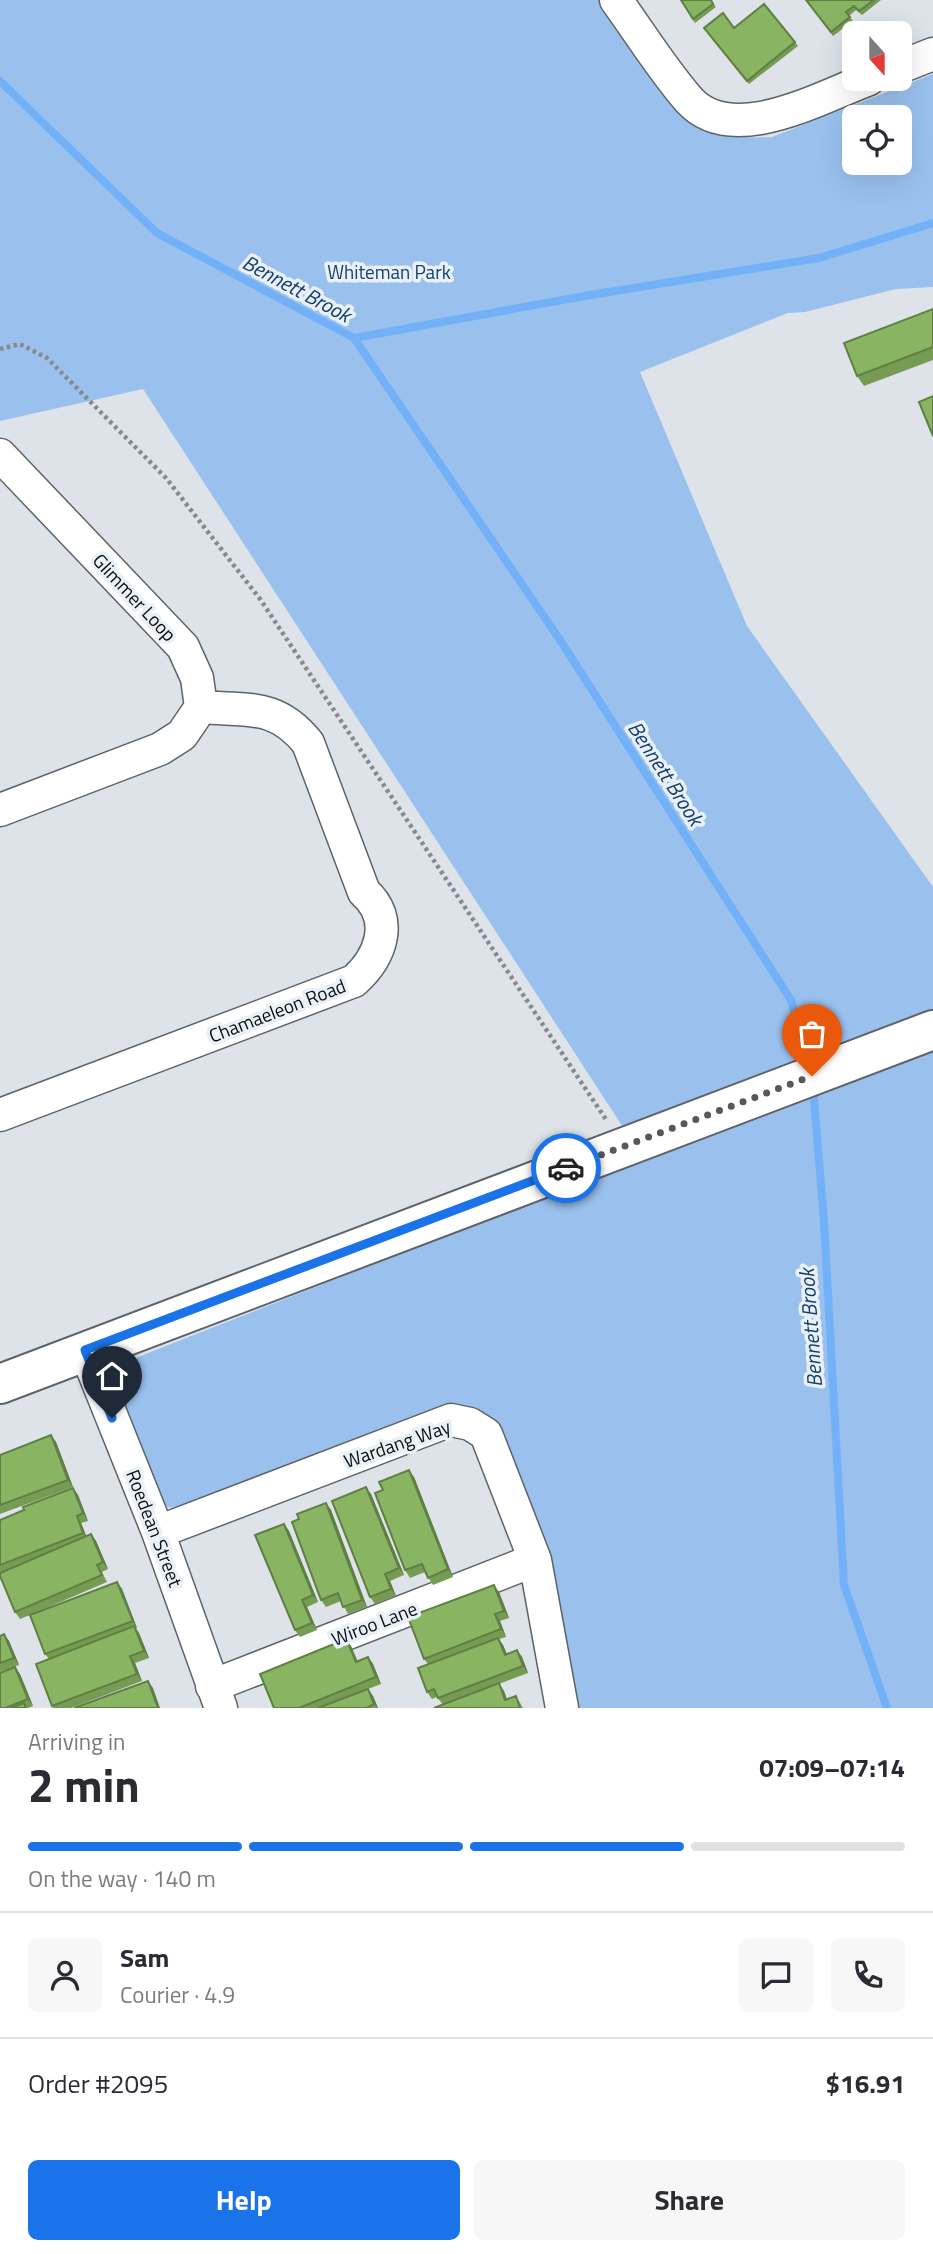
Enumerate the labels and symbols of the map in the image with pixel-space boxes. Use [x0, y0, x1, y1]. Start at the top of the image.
north arrow [842, 21, 912, 91]
water label: Bennett Brook [237, 246, 359, 331]
park label: Whiteman Park [327, 257, 451, 286]
street label: Glimmer Loop [86, 546, 184, 648]
water label: Bennett Brook [620, 714, 713, 834]
street label: Chamaeleon Road [204, 971, 350, 1049]
pin [782, 1004, 842, 1076]
courier [531, 1133, 601, 1203]
water label: Bennett Brook [790, 1265, 830, 1388]
pin [82, 1346, 142, 1418]
street label: Wardang Way [340, 1411, 454, 1475]
street label: Roedean Street [119, 1465, 191, 1591]
street label: Wiroo Lane [327, 1593, 421, 1653]

